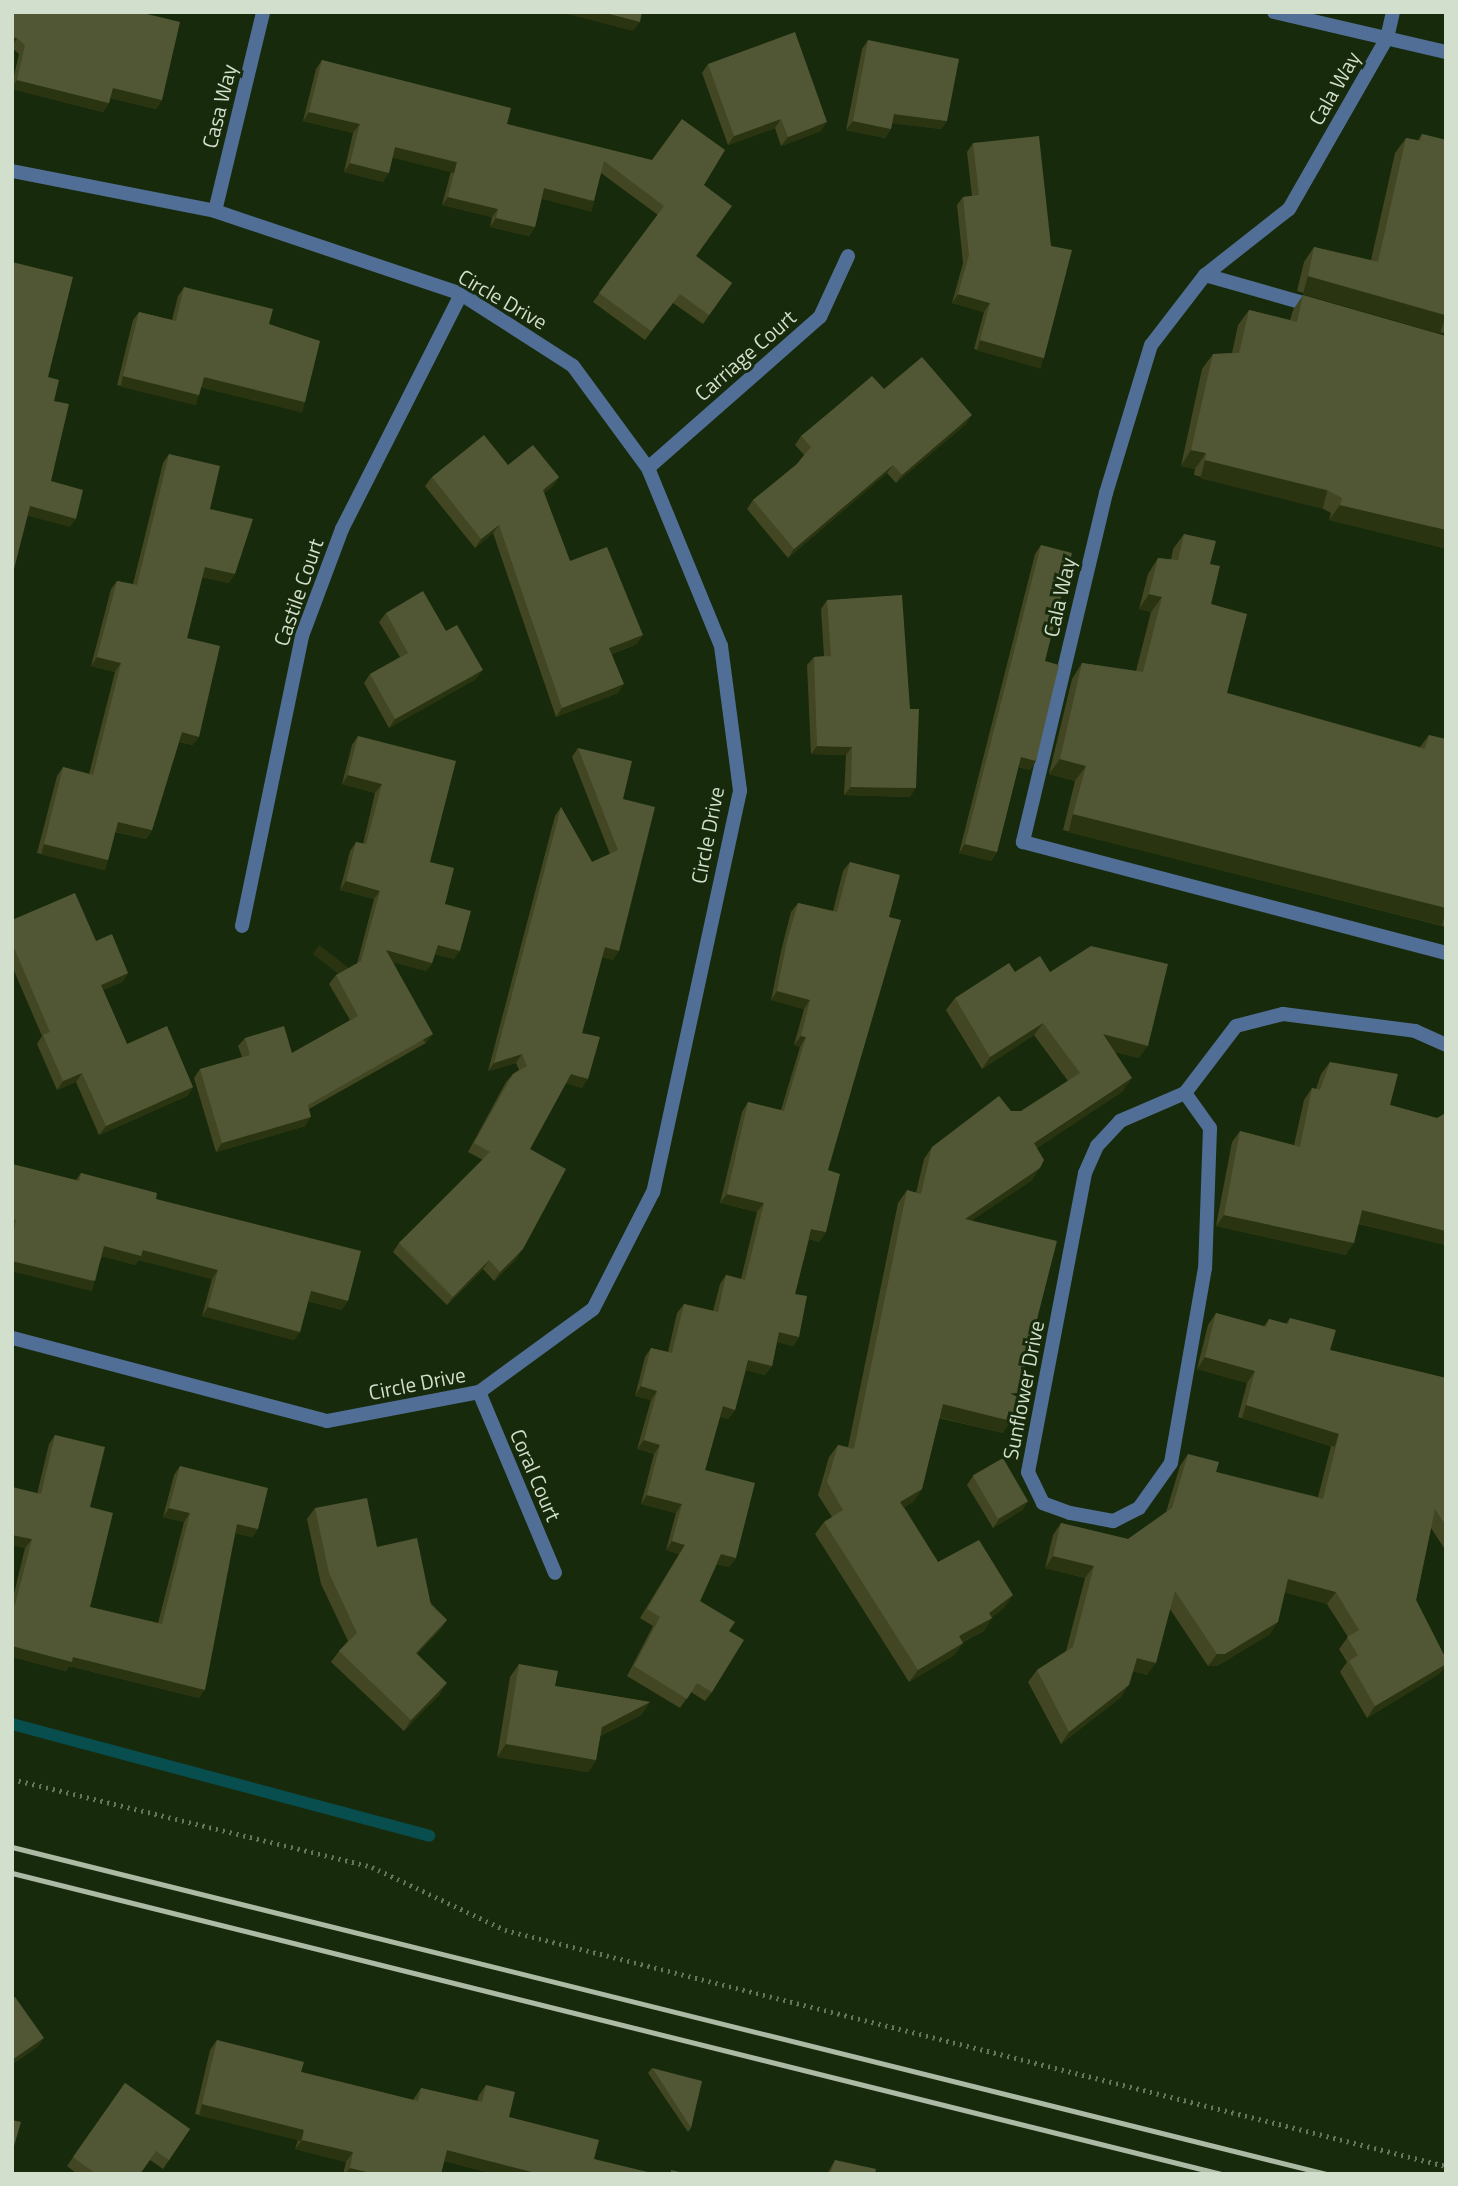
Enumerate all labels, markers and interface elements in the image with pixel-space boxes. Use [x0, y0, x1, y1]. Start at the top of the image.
street label: Cala Way [1303, 47, 1365, 129]
street label: Casa Way [196, 61, 242, 151]
street label: Circle Drive [454, 264, 552, 334]
street label: Carriage Court [689, 304, 801, 406]
street label: Castile Court [268, 535, 328, 649]
street label: Cala Way [1038, 555, 1080, 639]
street label: Circle Drive [685, 784, 729, 886]
street label: Sunflower Drive [997, 1318, 1049, 1462]
street label: Circle Drive [366, 1361, 468, 1405]
street label: Coral Court [505, 1425, 567, 1525]

